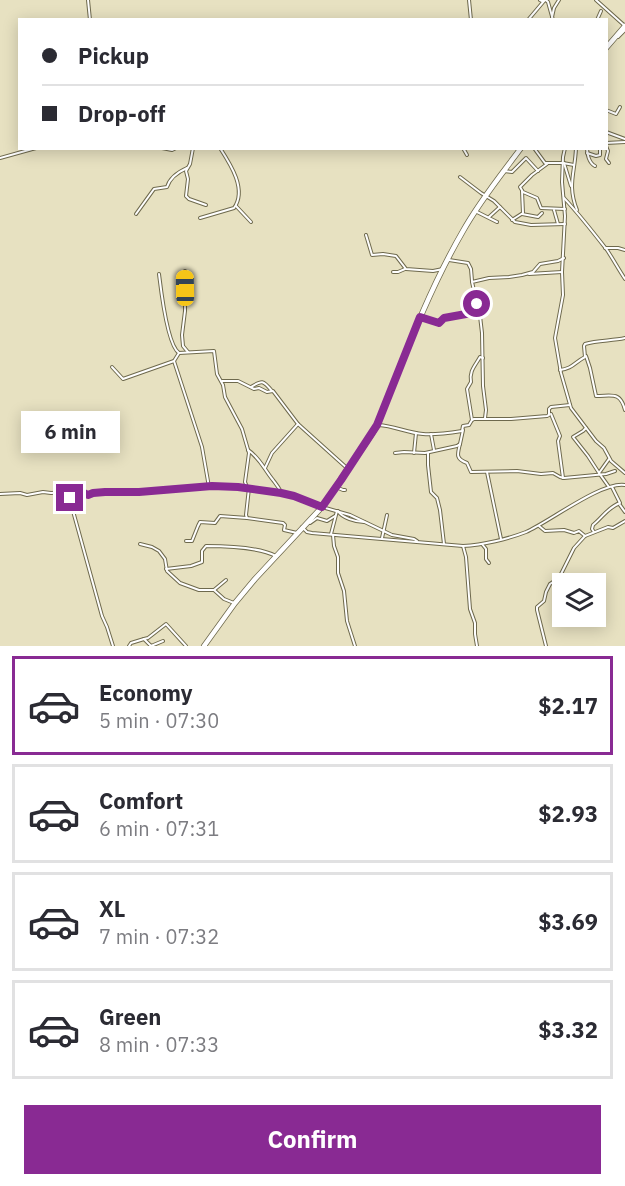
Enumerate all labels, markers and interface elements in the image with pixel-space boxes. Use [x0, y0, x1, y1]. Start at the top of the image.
text: Pickup [78, 41, 149, 70]
text: Drop-off [78, 99, 165, 128]
car [176, 270, 194, 306]
route start [463, 290, 490, 317]
callout: 6 min [20, 411, 119, 453]
text: 6 min [44, 418, 97, 445]
route end [56, 484, 83, 511]
map controls [552, 573, 606, 627]
button: layers [552, 573, 606, 627]
text: Economy [99, 678, 193, 707]
icon: car [27, 679, 81, 733]
text: $2.17 [538, 691, 598, 720]
text: 5 min · 07:30 [99, 707, 219, 734]
text: Comfort [99, 786, 183, 815]
icon: car [27, 787, 81, 841]
text: $2.93 [538, 799, 598, 828]
text: 6 min · 07:31 [99, 815, 219, 842]
text: XL [99, 894, 125, 923]
icon: car [27, 895, 81, 949]
text: $3.69 [538, 907, 598, 936]
text: 7 min · 07:32 [99, 923, 219, 950]
text: Green [99, 1002, 161, 1031]
icon: car [27, 1003, 81, 1057]
text: $3.32 [538, 1015, 598, 1044]
text: 8 min · 07:33 [99, 1031, 219, 1058]
button: Confirm [24, 1105, 601, 1174]

